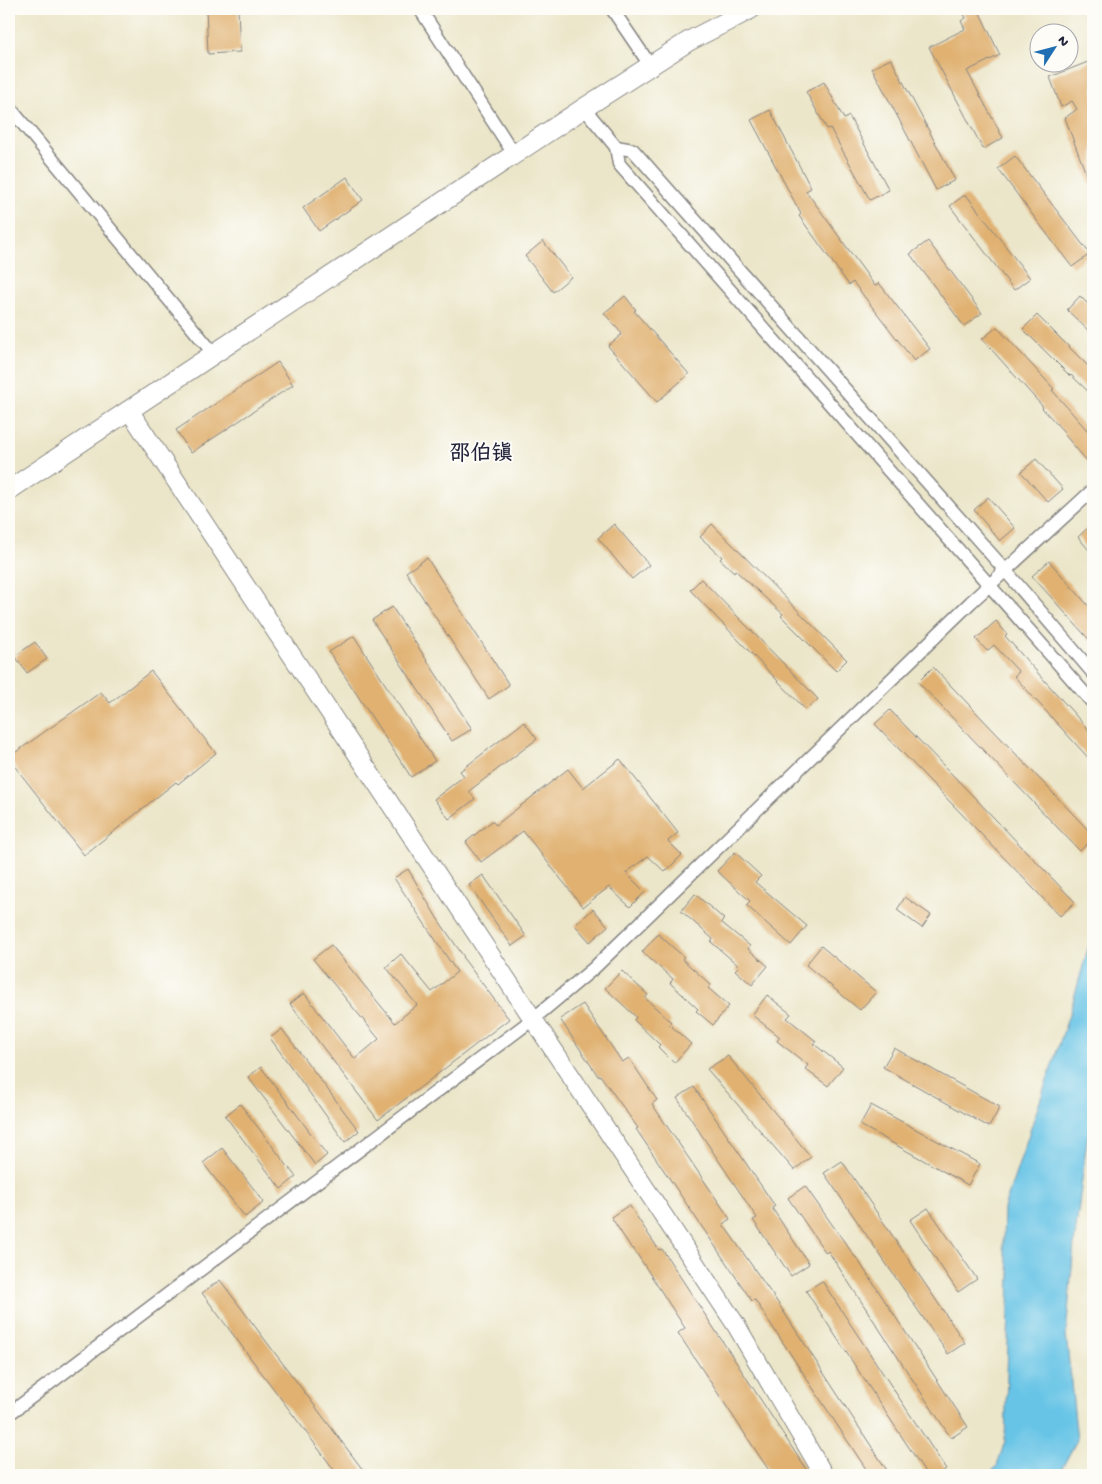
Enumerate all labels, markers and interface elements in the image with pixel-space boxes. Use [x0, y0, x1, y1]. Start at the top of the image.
north arrow [1030, 22, 1080, 72]
text: N [1053, 33, 1072, 51]
district label: 邵伯镇 [450, 441, 513, 468]

